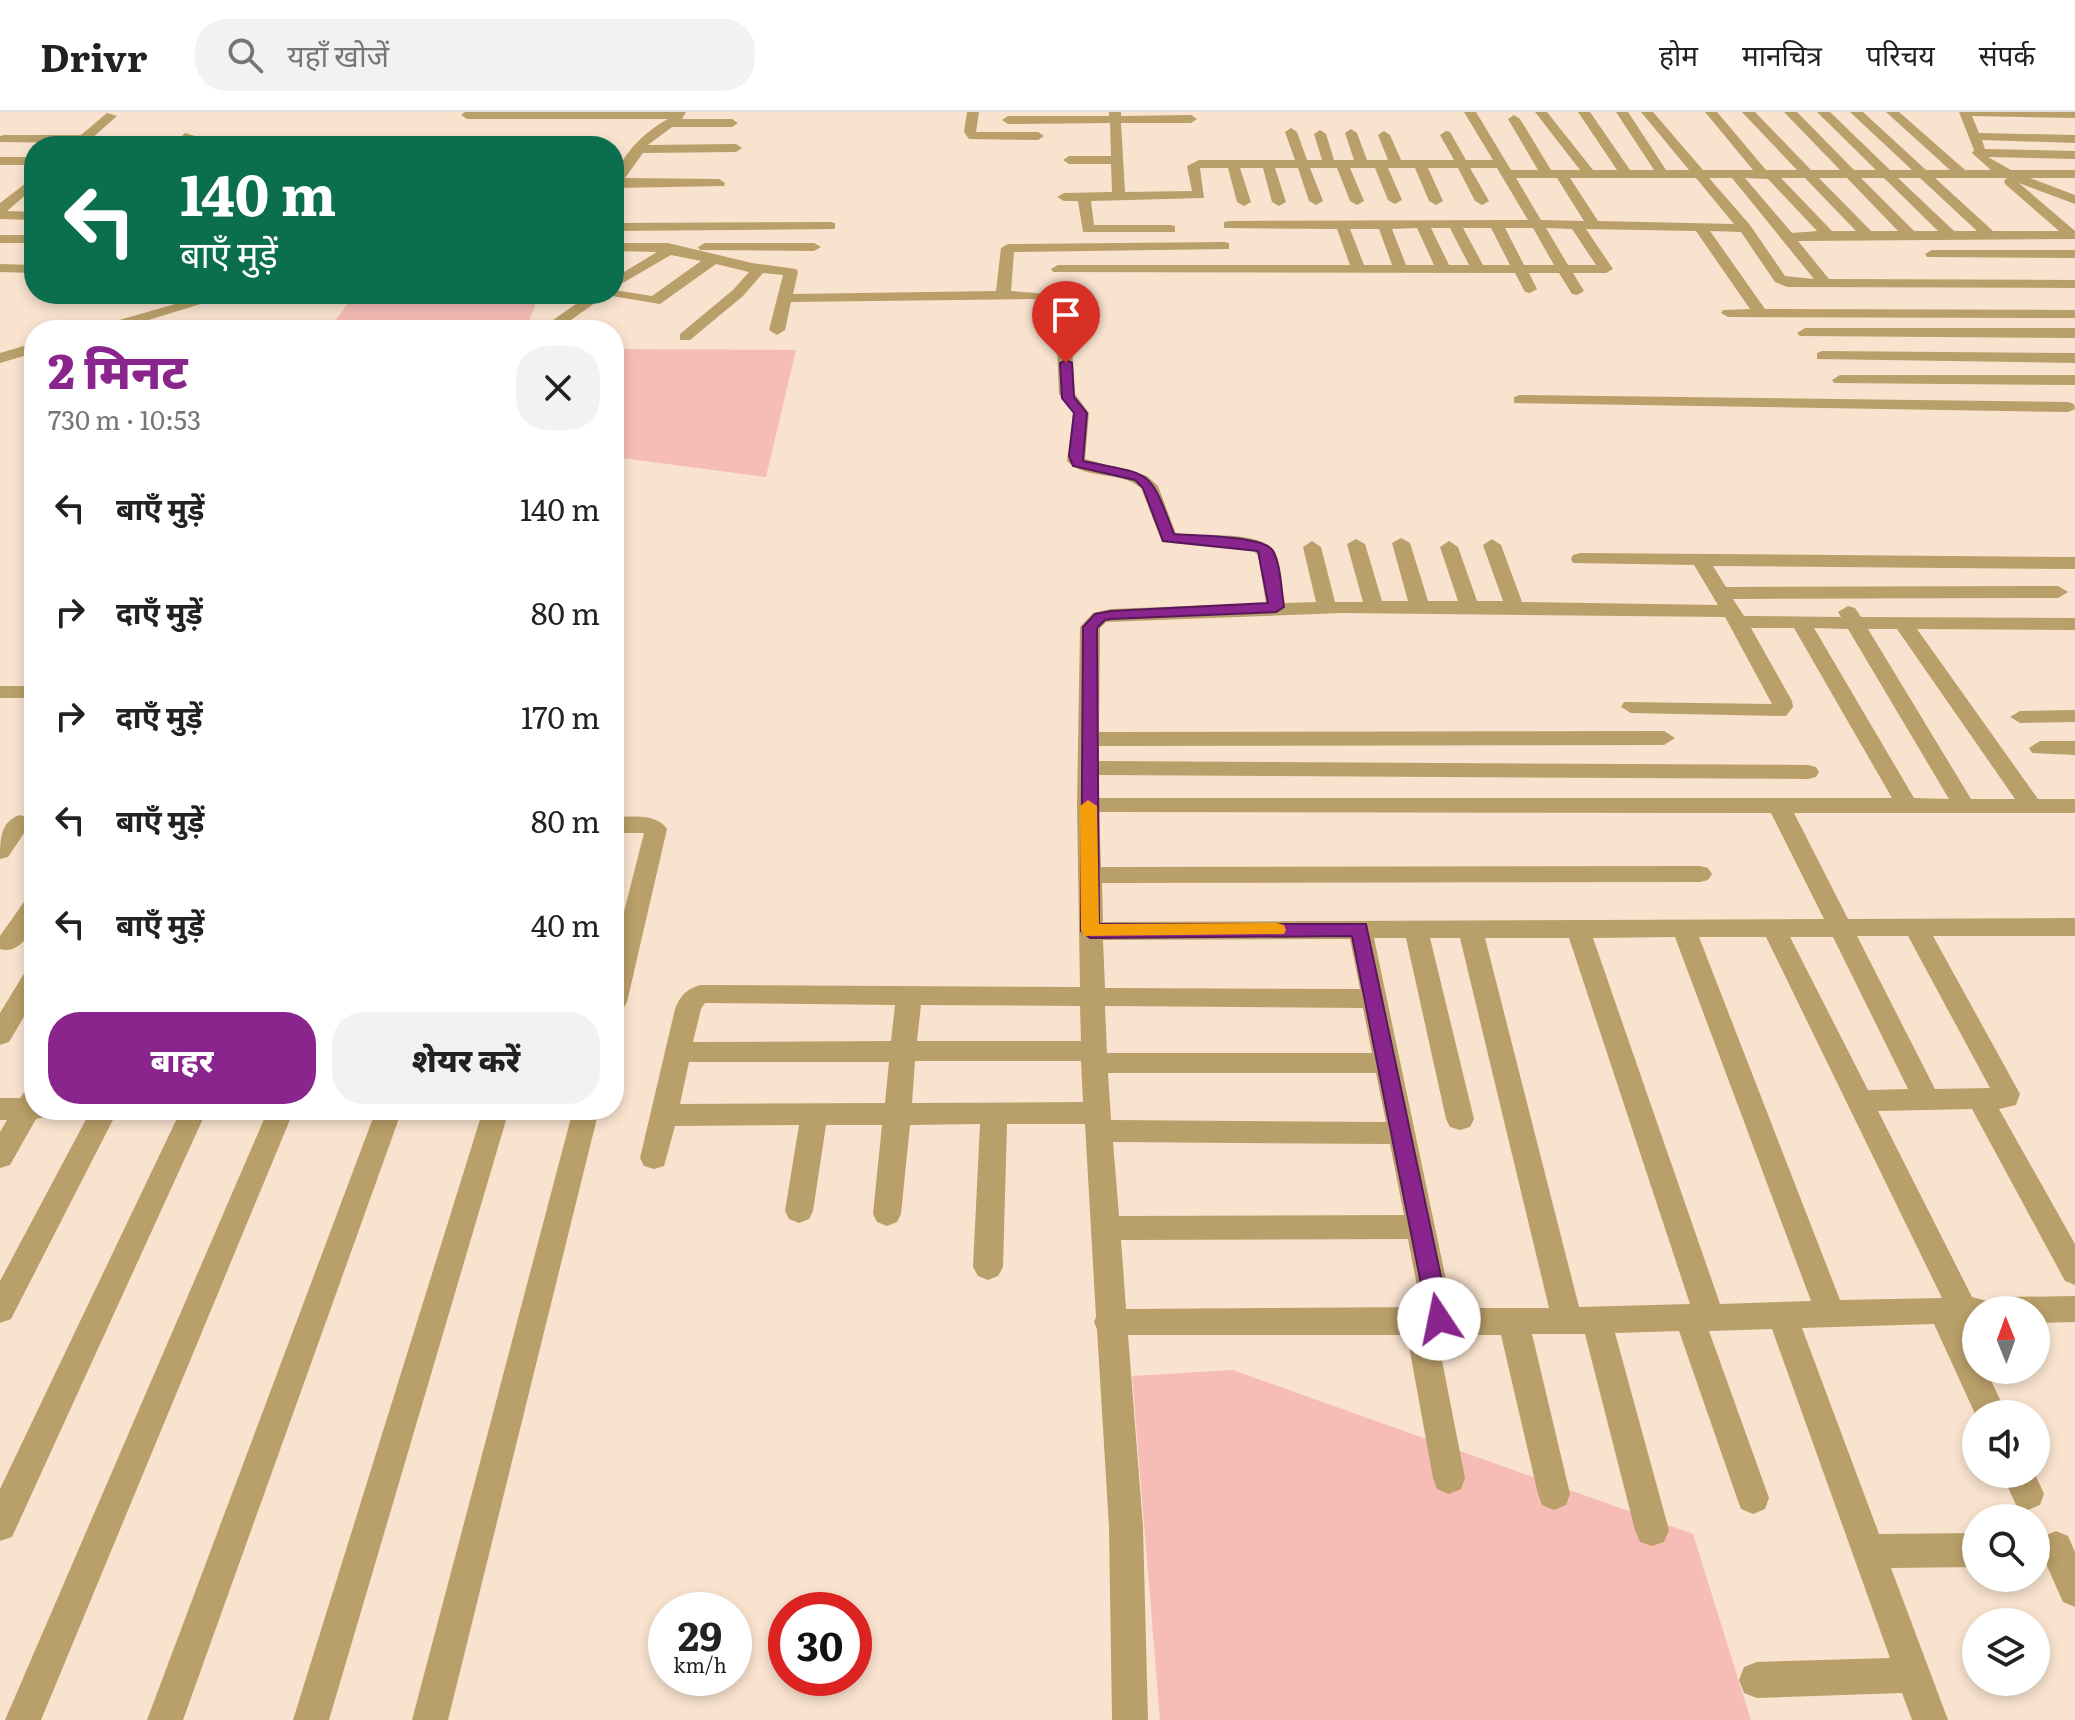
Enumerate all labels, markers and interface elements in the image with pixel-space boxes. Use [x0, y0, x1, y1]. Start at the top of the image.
search box [195, 19, 755, 91]
text: Drivr [40, 27, 147, 84]
text: यहाँ खोजें [287, 32, 389, 76]
icon: search [223, 33, 267, 77]
text: होम [1659, 33, 1698, 75]
text: मानचित्र [1742, 33, 1822, 75]
text: परिचय [1866, 33, 1935, 75]
text: संपर्क [1979, 33, 2035, 75]
text: 140 m [180, 150, 336, 233]
icon: left [48, 168, 152, 272]
text: बाएँ मुड़ें [180, 226, 278, 279]
pin [1032, 281, 1100, 363]
icon: arrive [1044, 293, 1088, 337]
text: 2 मिनट [48, 333, 188, 404]
button: close [516, 346, 600, 430]
text: 730 m · 10:53 [48, 399, 201, 438]
text: बाएँ मुड़ें [116, 485, 204, 529]
icon: left [48, 486, 92, 530]
text: 140 m [520, 486, 600, 530]
text: दाएँ मुड़ें [116, 589, 203, 633]
icon: right [48, 590, 92, 634]
text: 80 m [531, 590, 600, 634]
text: दाएँ मुड़ें [116, 693, 203, 737]
icon: right [48, 694, 92, 738]
text: 170 m [521, 694, 600, 738]
text: बाएँ मुड़ें [116, 797, 204, 841]
icon: left [48, 798, 92, 842]
text: 80 m [531, 798, 600, 842]
text: बाएँ मुड़ें [116, 901, 204, 945]
icon: left [48, 902, 92, 946]
text: 40 m [531, 902, 600, 946]
button: बाहर [48, 1012, 316, 1104]
button: शेयर करें [332, 1012, 600, 1104]
position arrow [1397, 1277, 1481, 1361]
north arrow [1962, 1296, 2050, 1384]
map controls [1962, 1296, 2050, 1696]
button: sound [1962, 1400, 2050, 1488]
button: search [1962, 1504, 2050, 1592]
speed limit sign: 30 [768, 1592, 872, 1696]
text: 29 [678, 1604, 722, 1663]
button: layers [1962, 1608, 2050, 1696]
text: km/h [673, 1649, 727, 1679]

